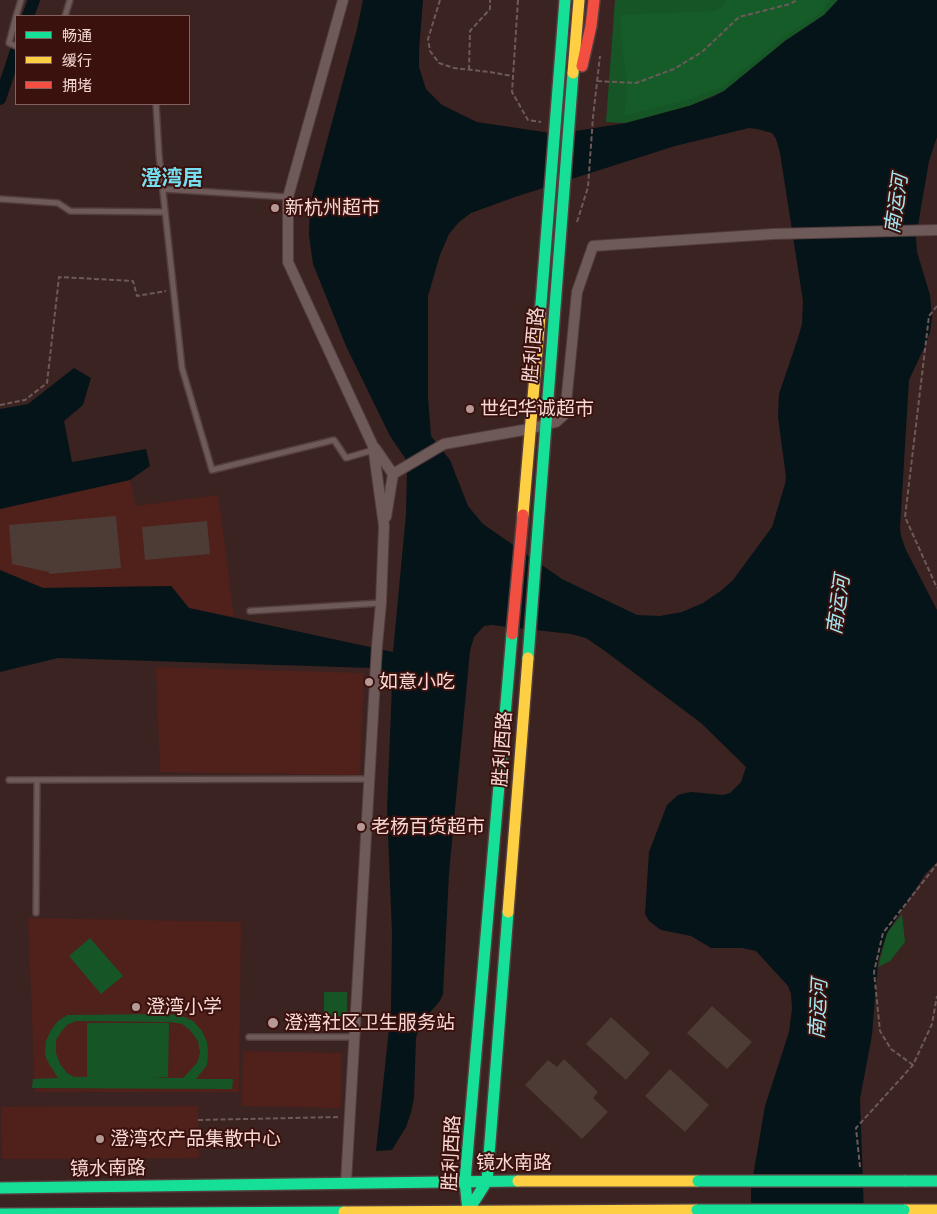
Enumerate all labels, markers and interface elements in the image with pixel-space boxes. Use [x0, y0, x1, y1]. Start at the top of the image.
legend [15, 15, 190, 105]
text: 畅通 [62, 27, 92, 45]
text: 缓行 [62, 52, 92, 70]
text: 拥堵 [62, 77, 92, 95]
district label: 澄湾居 [141, 166, 203, 192]
water label: 南运河 [881, 173, 913, 235]
place label: 新杭州超市 [285, 197, 380, 219]
marker: 新杭州超市 [269, 202, 281, 214]
street label: 胜利西路 [519, 306, 549, 384]
place label: 世纪华诚超市 [480, 398, 594, 420]
marker: 世纪华诚超市 [464, 403, 476, 415]
water label: 南运河 [823, 574, 855, 636]
place label: 如意小吃 [379, 671, 455, 693]
marker: 如意小吃 [363, 676, 375, 688]
street label: 胜利西路 [489, 710, 517, 788]
place label: 老杨百货超市 [371, 816, 485, 838]
marker: 老杨百货超市 [355, 821, 367, 833]
water label: 南运河 [805, 978, 833, 1040]
place label: 澄湾小学 [146, 996, 222, 1018]
marker: 澄湾小学 [130, 1001, 142, 1013]
place label: 澄湾社区卫生服务站 [284, 1012, 455, 1034]
marker: 澄湾社区卫生服务站 [266, 1016, 280, 1030]
street label: 胜利西路 [439, 1114, 465, 1192]
place label: 澄湾农产品集散中心 [110, 1128, 281, 1150]
marker: 澄湾农产品集散中心 [94, 1133, 106, 1145]
street label: 镜水南路 [476, 1152, 552, 1174]
street label: 镜水南路 [70, 1157, 146, 1181]

